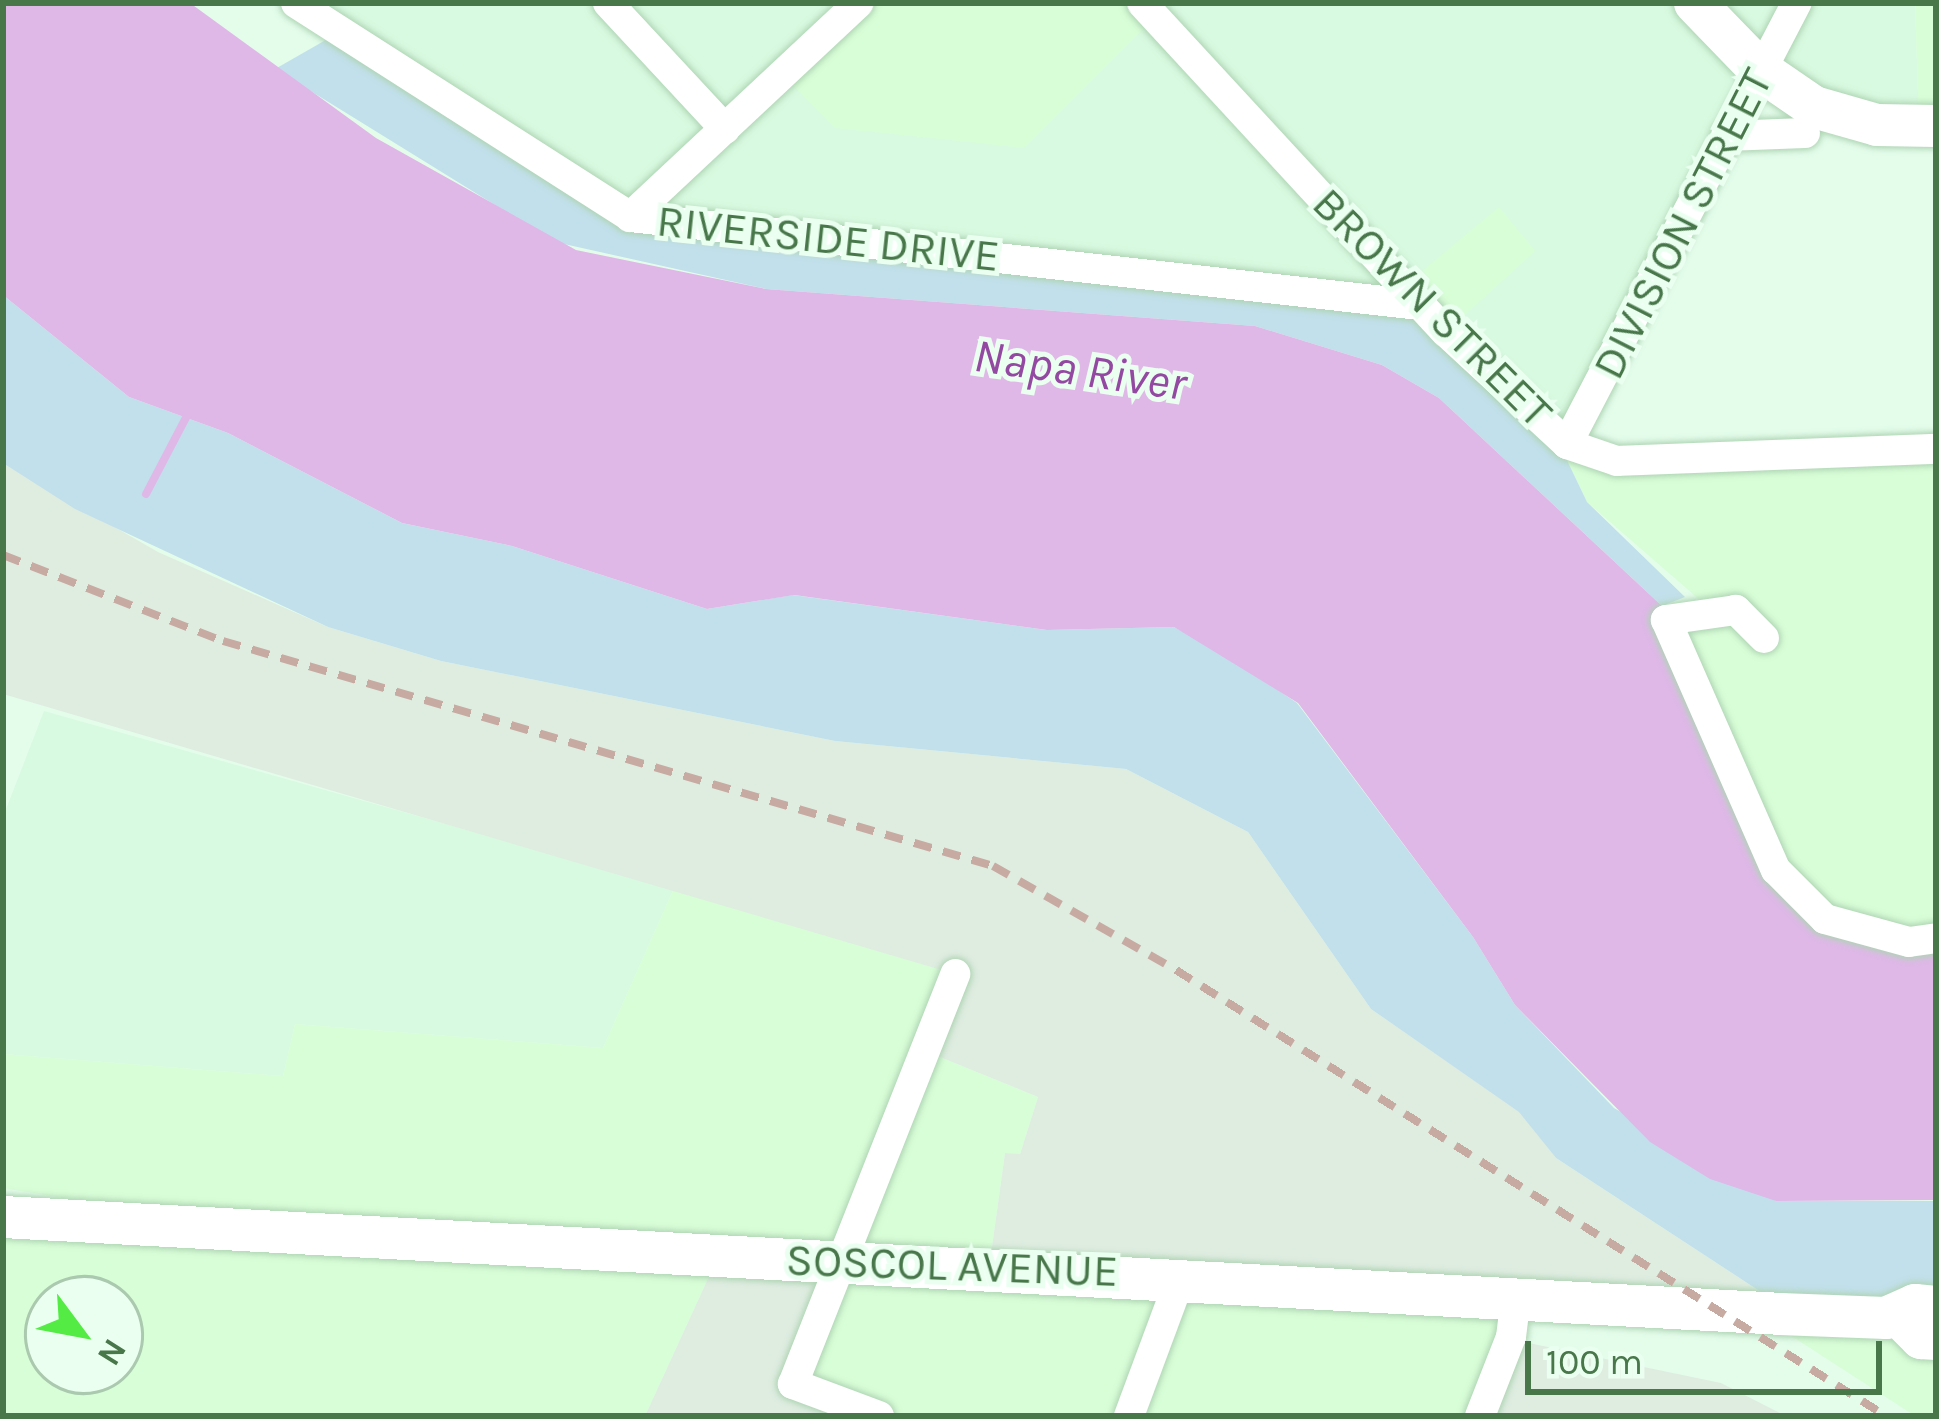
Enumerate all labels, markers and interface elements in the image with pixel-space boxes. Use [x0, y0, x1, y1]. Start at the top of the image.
street label: DIVISION STREET [1582, 60, 1784, 388]
street label: BROWN STREET [1301, 177, 1563, 439]
street label: RIVERSIDE DRIVE [654, 194, 1002, 284]
water label: Napa River [970, 327, 1190, 413]
street label: SOSCOL AVENUE [785, 1233, 1119, 1299]
north arrow [24, 1275, 144, 1395]
scale bar [1531, 1317, 1888, 1391]
text: N [90, 1332, 134, 1373]
text: 100 m [1546, 1341, 1643, 1383]

